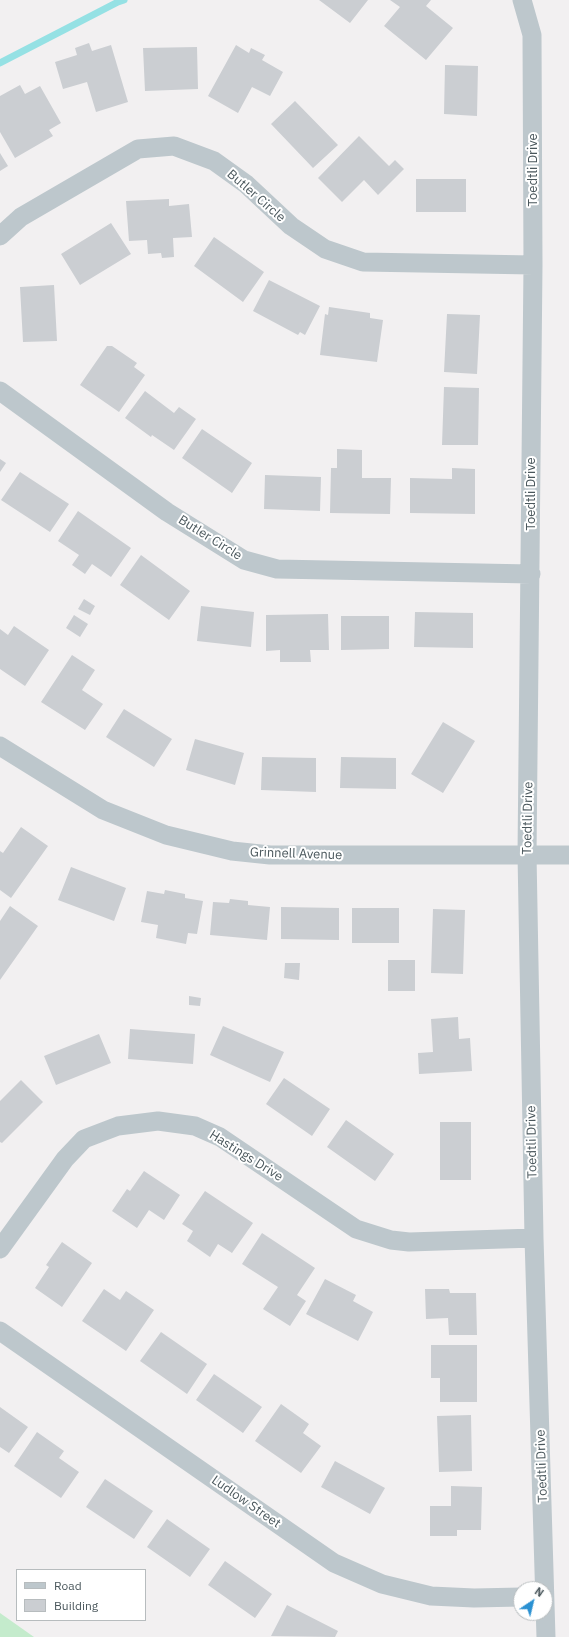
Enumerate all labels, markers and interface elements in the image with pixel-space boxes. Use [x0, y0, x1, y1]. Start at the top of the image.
street label: Toedtli Drive [525, 133, 541, 207]
street label: Butler Circle [224, 166, 288, 226]
street label: Toedtli Drive [523, 457, 539, 531]
street label: Butler Circle [175, 512, 245, 564]
street label: Toedtli Drive [520, 781, 536, 855]
street label: Grinnell Avenue [250, 845, 342, 863]
street label: Toedtli Drive [524, 1105, 540, 1179]
street label: Hastings Drive [206, 1127, 286, 1185]
street label: Toedtli Drive [533, 1429, 551, 1503]
street label: Ludlow Street [208, 1472, 284, 1532]
legend [16, 1569, 146, 1621]
text: Road [54, 1578, 82, 1593]
north arrow [513, 1581, 553, 1621]
text: N [532, 1584, 547, 1600]
text: Building [54, 1598, 98, 1613]

